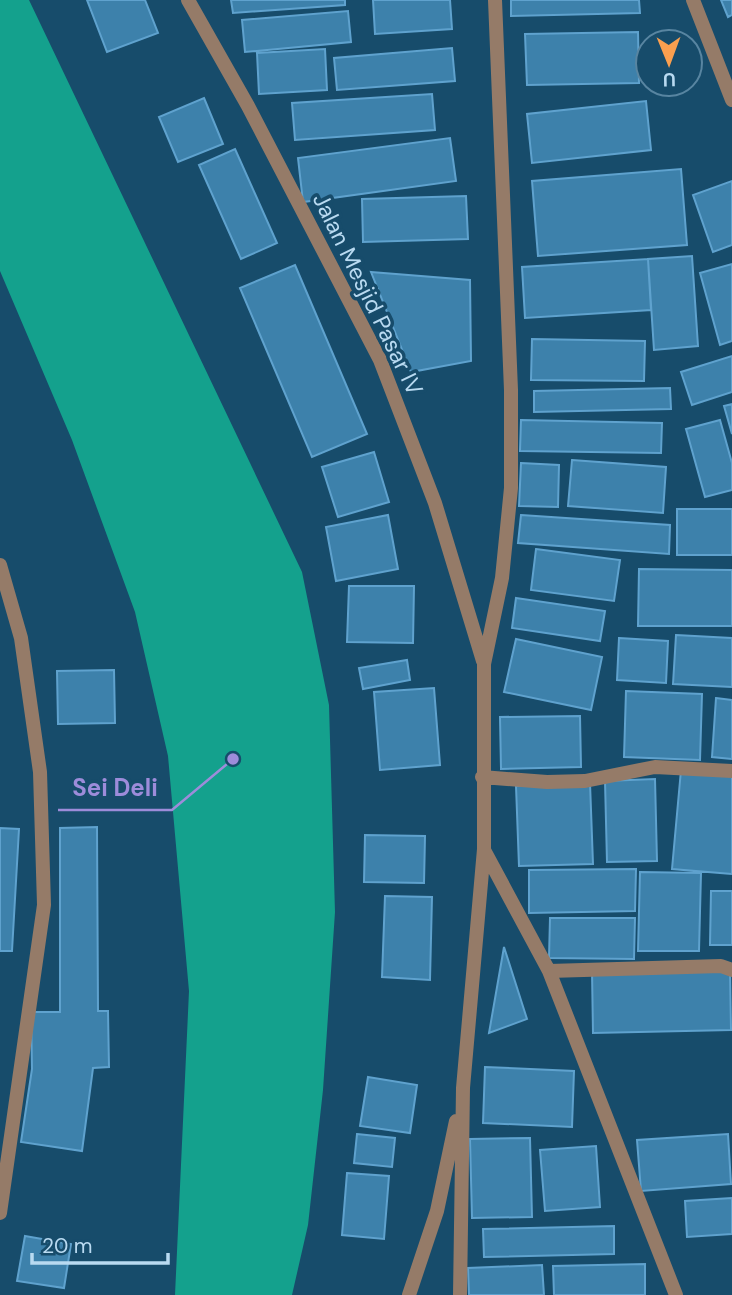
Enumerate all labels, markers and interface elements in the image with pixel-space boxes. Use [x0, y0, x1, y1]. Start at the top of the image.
north arrow [634, 28, 704, 98]
text: U [663, 67, 676, 92]
street label: Jalan Mesjid Pasar IV [306, 188, 430, 400]
callout: Sei Deli [58, 765, 172, 810]
text: Sei Deli [72, 772, 158, 803]
scale bar [32, 1222, 168, 1266]
text: 20 m [42, 1232, 93, 1260]

